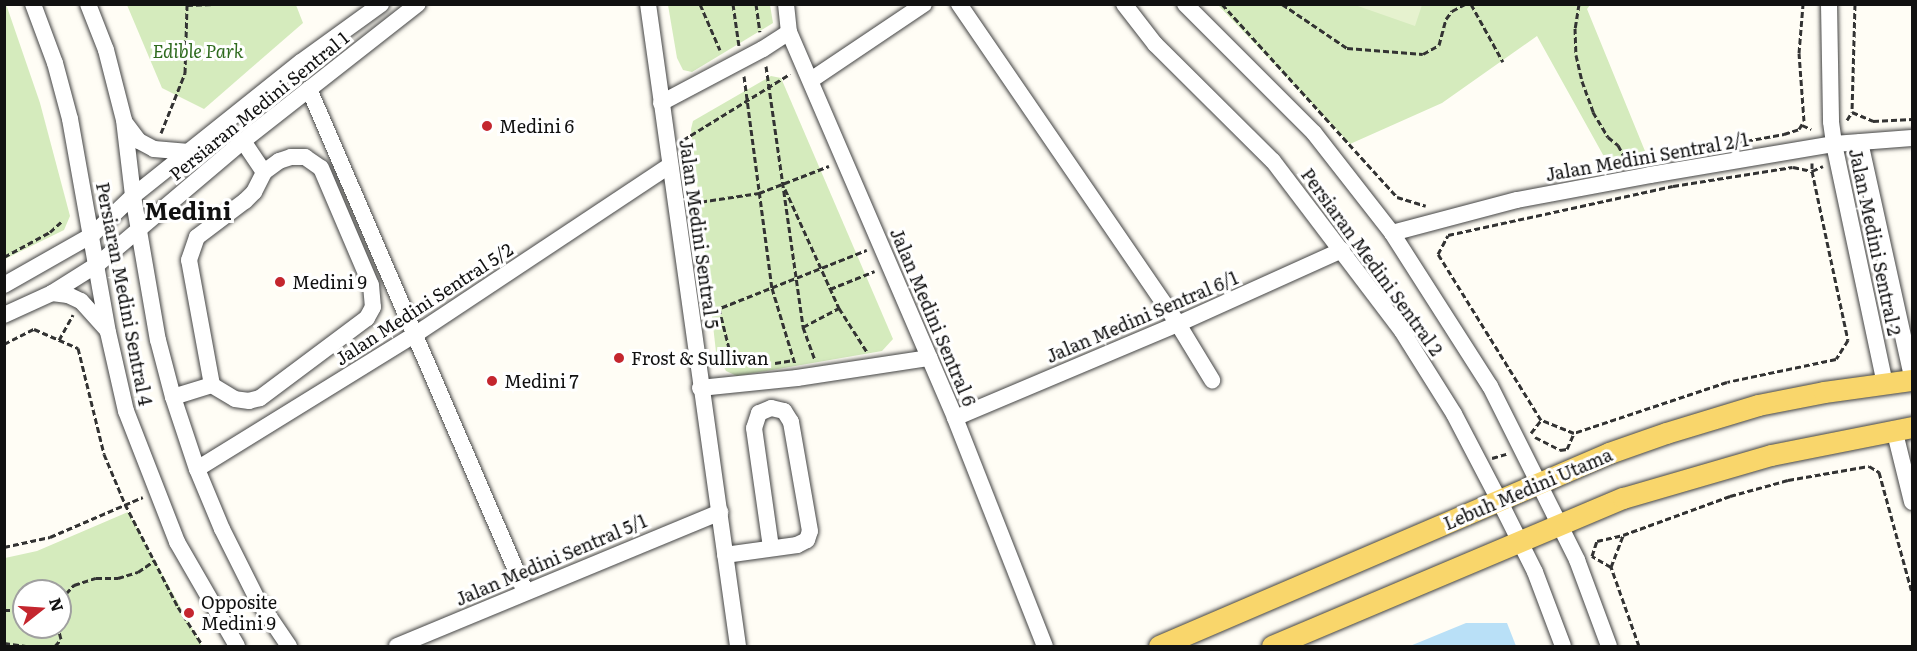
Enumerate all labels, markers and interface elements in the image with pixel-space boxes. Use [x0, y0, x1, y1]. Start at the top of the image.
street label: Persiaran Medini Sentral 1 [165, 27, 353, 185]
park label: Edible Park [152, 40, 244, 62]
place label: Medini 6 [499, 115, 574, 137]
marker: Medini 6 [480, 119, 494, 133]
street label: Jalan Medini Sentral 2/1 [1544, 128, 1750, 186]
street label: Jalan Medini Sentral 5 [675, 138, 723, 330]
street label: Jalan Medini Sentral 2 [1845, 146, 1905, 338]
street label: Persiaran Medini Sentral 2 [1297, 164, 1447, 360]
street label: Persiaran Medini Sentral 4 [92, 180, 156, 408]
district label: Medini [144, 196, 232, 224]
street label: Jalan Medini Sentral 6 [886, 225, 980, 409]
street label: Jalan Medini Sentral 5/2 [331, 238, 517, 370]
street label: Jalan Medini Sentral 6/1 [1043, 267, 1241, 367]
place label: Medini 9 [292, 271, 367, 293]
marker: Medini 9 [273, 275, 287, 289]
place label: Frost & Sullivan [631, 347, 769, 369]
marker: Frost & Sullivan [612, 351, 626, 365]
place label: Medini 7 [504, 370, 579, 392]
marker: Medini 7 [485, 374, 499, 388]
street label: Lebuh Medini Utama [1440, 444, 1616, 534]
street label: Jalan Medini Sentral 5/1 [452, 510, 650, 610]
north arrow [12, 579, 72, 639]
place label: Opposite Medini 9 [201, 592, 277, 634]
text: N [44, 594, 71, 614]
marker: Opposite Medini 9 [182, 606, 196, 620]

